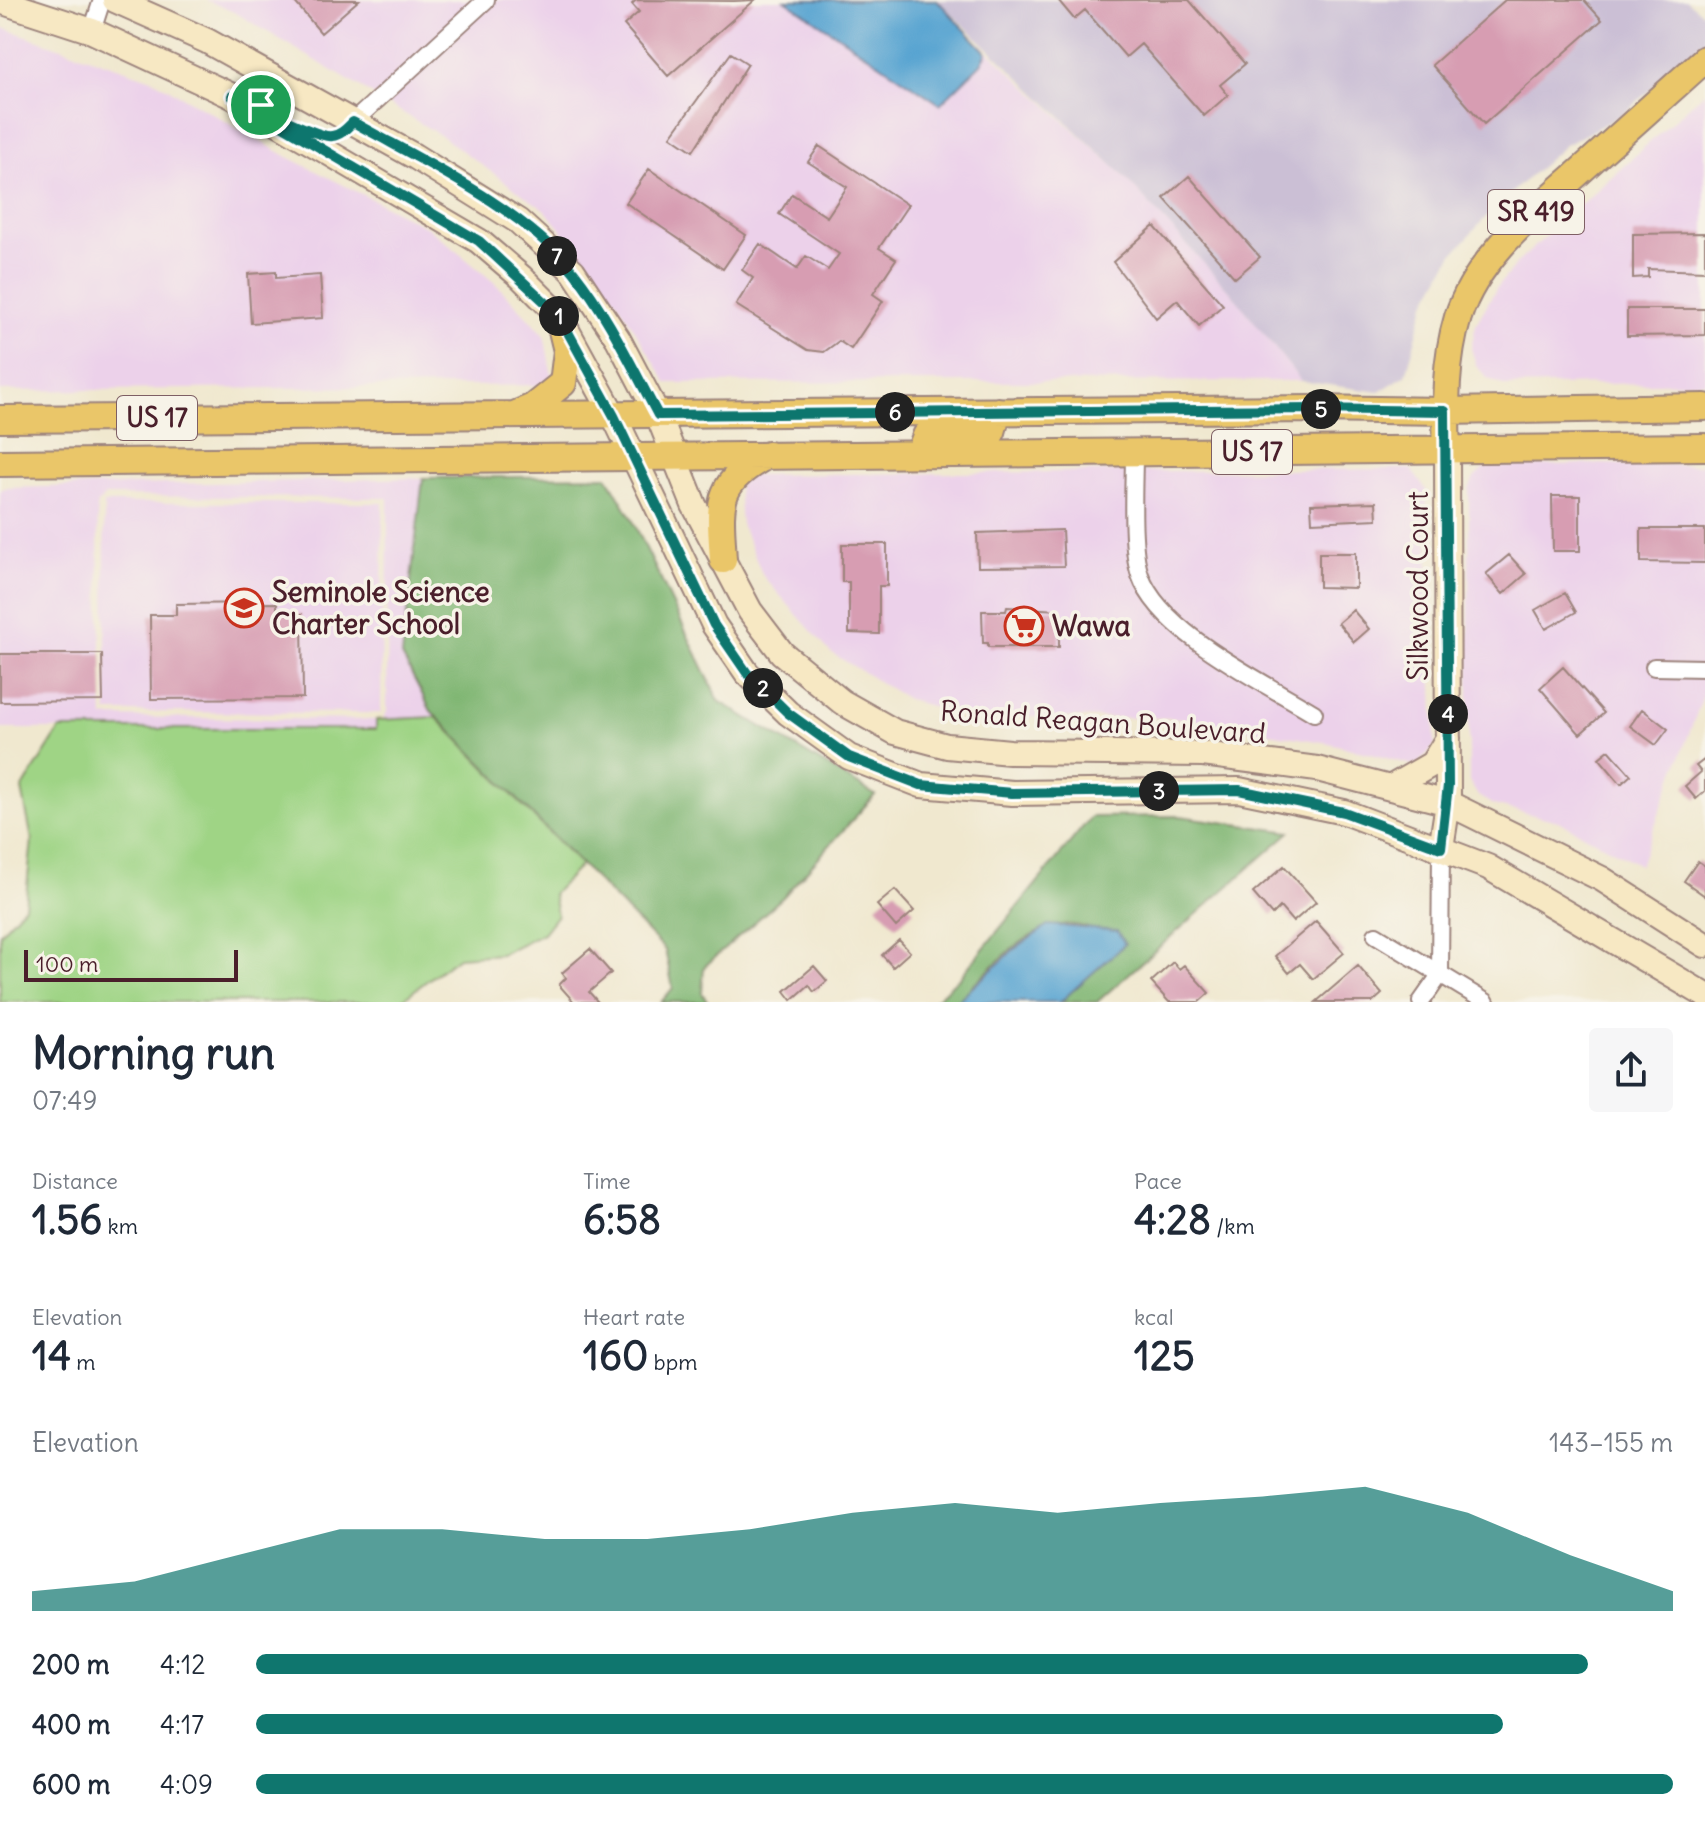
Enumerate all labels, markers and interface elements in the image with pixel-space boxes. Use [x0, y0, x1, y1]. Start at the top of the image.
pin [227, 71, 295, 139]
icon: arrive [239, 83, 283, 127]
road number: SR 419 [1488, 190, 1584, 234]
pin: 7 [537, 236, 577, 276]
text: 7 [552, 242, 562, 270]
pin: 1 [539, 296, 579, 336]
text: 1 [555, 302, 563, 330]
pin: 5 [1301, 389, 1341, 429]
pin: 6 [875, 392, 915, 432]
text: 5 [1315, 395, 1327, 423]
road number: US 17 [117, 396, 197, 440]
text: 6 [889, 398, 901, 426]
road number: US 17 [1212, 430, 1292, 474]
street label: Silkwood Court [1400, 491, 1436, 681]
place label: Seminole Science Charter School [272, 574, 490, 642]
school or university icon: Seminole Science Charter School [223, 587, 265, 629]
supermarket icon: Wawa [1003, 605, 1045, 647]
place label: Wawa [1052, 608, 1131, 644]
pin: 2 [743, 668, 783, 708]
text: 2 [757, 674, 769, 702]
street label: Ronald Reagan Boulevard [939, 693, 1267, 751]
pin: 4 [1428, 694, 1468, 734]
text: 4 [1442, 700, 1454, 728]
pin: 3 [1139, 771, 1179, 811]
text: 3 [1153, 777, 1165, 805]
scale bar [24, 946, 238, 982]
text: 100 m [36, 950, 98, 978]
text: Morning run [32, 1026, 275, 1081]
button: share [1589, 1028, 1673, 1112]
text: 07:49 [32, 1084, 97, 1117]
text: Distance [32, 1167, 118, 1195]
text: Time [583, 1167, 631, 1195]
text: Pace [1134, 1167, 1182, 1195]
text: 1.56 [32, 1195, 102, 1245]
text: 6:58 [583, 1195, 661, 1245]
text: 4:28 [1134, 1195, 1211, 1245]
text: km [102, 1212, 138, 1240]
text: /km [1211, 1212, 1255, 1240]
text: Elevation [32, 1303, 122, 1331]
text: Heart rate [583, 1303, 685, 1331]
text: kcal [1134, 1303, 1174, 1331]
text: 14 [32, 1331, 71, 1381]
text: 160 [583, 1331, 648, 1381]
text: 125 [1134, 1331, 1195, 1381]
text: m [71, 1348, 96, 1376]
text: bpm [648, 1348, 698, 1376]
text: Elevation [32, 1426, 139, 1459]
text: 143–155 m [1549, 1426, 1673, 1459]
text: 200 m [32, 1648, 109, 1681]
text: 4:12 [160, 1648, 205, 1681]
text: 400 m [32, 1708, 110, 1741]
text: 4:17 [160, 1708, 204, 1741]
text: 600 m [32, 1768, 110, 1801]
text: 4:09 [160, 1768, 213, 1801]

